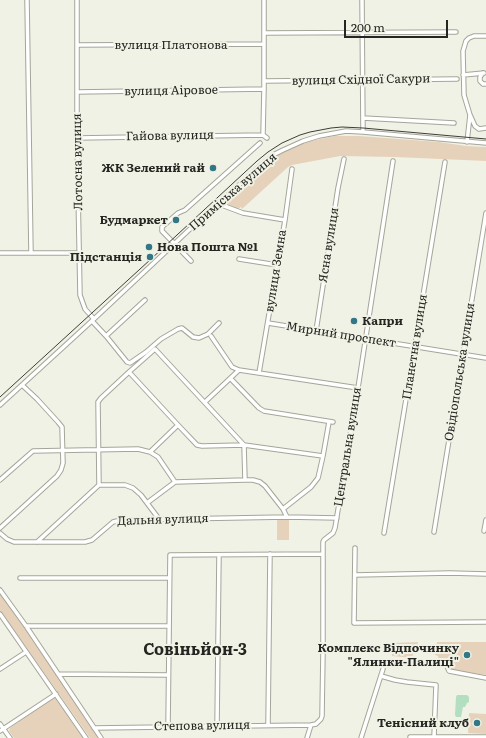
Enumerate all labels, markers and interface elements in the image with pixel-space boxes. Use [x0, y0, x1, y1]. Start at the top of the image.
scale bar [346, 12, 450, 38]
text: 200 m [351, 18, 385, 36]
street label: вулиця Платонова [115, 38, 227, 52]
street label: вулиця Східної Сакури [292, 72, 430, 88]
street label: вулиця Аіровое [124, 83, 218, 99]
street label: Лотосна вулиця [70, 113, 86, 211]
street label: Гайова вулиця [126, 128, 214, 144]
street label: Приміська вулиця [186, 150, 280, 234]
place label: ЖК Зелений гай [102, 161, 205, 175]
marker: ЖК Зелений гай [208, 163, 218, 173]
street label: Ясна вулиця [316, 207, 342, 283]
place label: Будмаркет [100, 213, 168, 227]
marker: Будмаркет [171, 215, 181, 225]
street label: вулиця Земна [262, 229, 290, 313]
place label: Нова Пошта №1 [157, 240, 258, 254]
marker: Нова Пошта №1 [144, 242, 154, 252]
place label: Підстанція [70, 250, 142, 264]
marker: Підстанція [145, 252, 155, 262]
street label: Планетна вулиця [400, 293, 430, 401]
street label: Овідіопольська вулиця [442, 302, 478, 442]
place label: Капри [362, 314, 403, 328]
marker: Капри [349, 316, 359, 326]
street label: Мирний проспект [285, 319, 397, 351]
street label: Центральна вулиця [331, 386, 365, 508]
street label: Дальня вулиця [117, 511, 209, 529]
district label: Совіньйон-3 [143, 640, 247, 660]
place label: Комплекс Відпочинку "Ялинки-Палиці" [317, 641, 459, 669]
marker: Комплекс Відпочинку "Ялинки-Палиці" [462, 650, 472, 660]
place label: Тенісний клуб [377, 716, 469, 730]
street label: Степова вулиця [154, 718, 250, 734]
marker: Тенісний клуб [472, 718, 482, 728]

